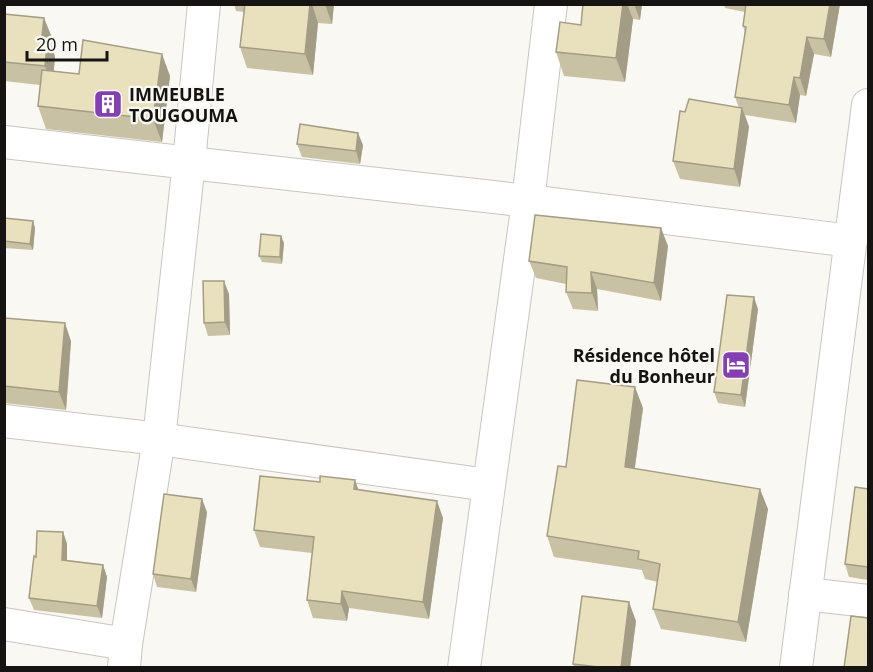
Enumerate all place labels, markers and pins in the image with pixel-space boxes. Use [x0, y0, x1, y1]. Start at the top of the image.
place label: IMMEUBLE TOUGOUMA [129, 82, 238, 127]
building icon: IMMEUBLE TOUGOUMA [92, 88, 124, 120]
place label: Résidence hôtel du Bonheur [573, 343, 715, 388]
hotel icon: Résidence hôtel du Bonheur [720, 349, 752, 381]

